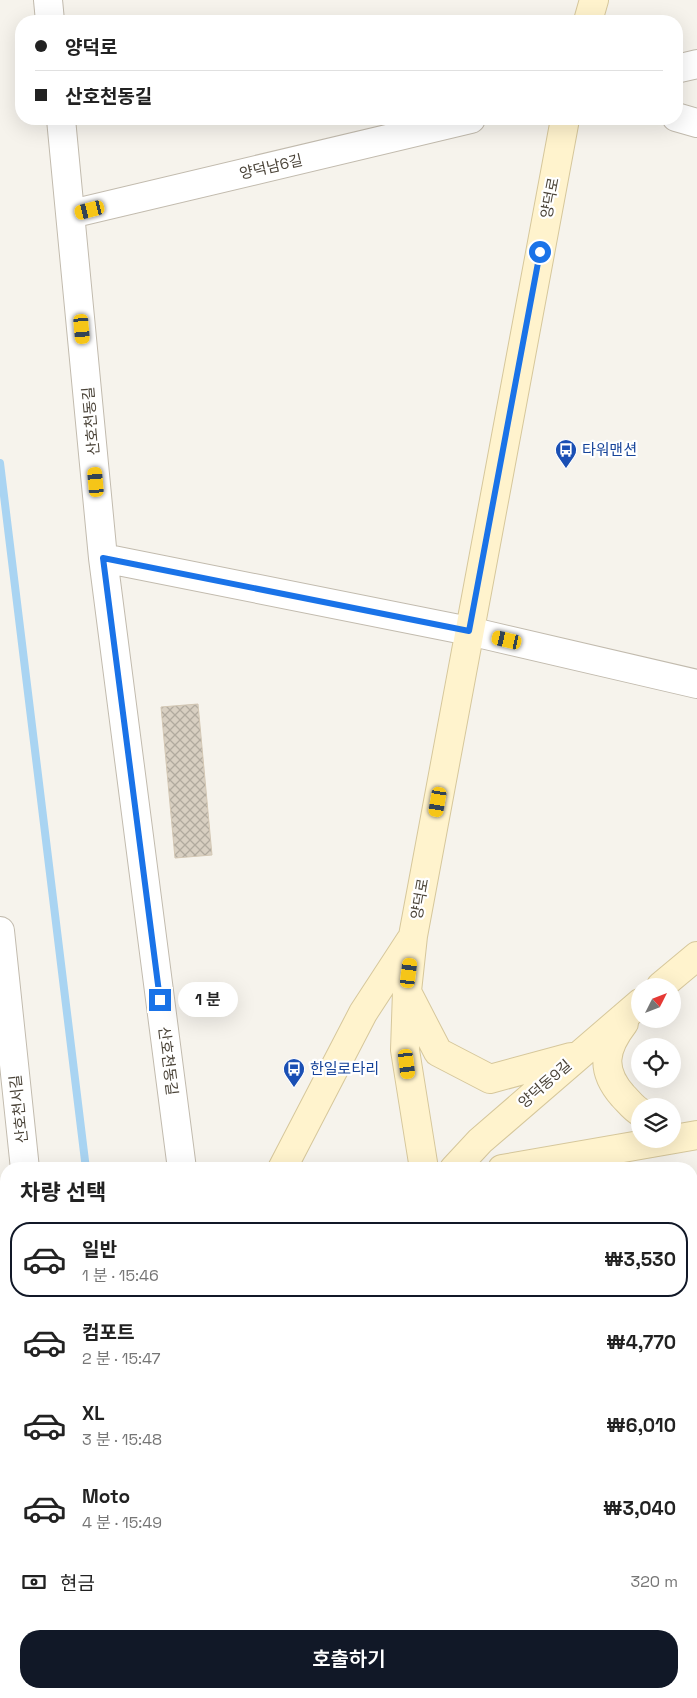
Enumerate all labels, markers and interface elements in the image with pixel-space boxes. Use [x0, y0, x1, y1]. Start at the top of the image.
text: 양덕로 [65, 35, 117, 60]
text: 산호천동길 [65, 84, 152, 109]
street label: 양덕남6길 [237, 150, 304, 183]
street label: 양덕로 [536, 176, 563, 220]
car [73, 199, 106, 221]
route start [529, 241, 551, 263]
car [73, 313, 90, 345]
street label: 산호천동길 [78, 386, 103, 456]
bus stop icon: 타워맨션 [554, 438, 578, 469]
place label: 타워맨션 [582, 440, 637, 459]
car [87, 466, 104, 498]
car [490, 629, 523, 651]
car [428, 786, 447, 818]
street label: 양덕로 [407, 877, 432, 921]
car [399, 957, 418, 989]
north arrow [631, 978, 681, 1028]
map controls [631, 978, 681, 1148]
callout: 1 분 [178, 982, 238, 1018]
route end [149, 989, 171, 1011]
text: 1 분 [195, 989, 221, 1010]
street label: 산호천동길 [155, 1026, 182, 1096]
button: locate [631, 1038, 681, 1088]
car [397, 1048, 416, 1080]
street label: 양덕동9길 [514, 1055, 575, 1112]
bus stop icon: 한일로타리 [282, 1057, 306, 1088]
place label: 한일로타리 [310, 1059, 379, 1078]
street label: 산호천서길 [5, 1074, 32, 1144]
button: layers [631, 1098, 681, 1148]
text: 차량 선택 [20, 1178, 107, 1206]
icon: car [22, 1237, 67, 1282]
text: 일반 [82, 1237, 117, 1262]
text: ₩3,530 [604, 1247, 676, 1272]
text: 1 분 · 15:46 [82, 1265, 159, 1286]
icon: car [22, 1320, 67, 1365]
text: 컴포트 [82, 1320, 134, 1345]
text: ₩4,770 [606, 1330, 676, 1355]
text: 2 분 · 15:47 [82, 1348, 161, 1369]
text: XL [82, 1401, 105, 1426]
icon: car [22, 1403, 67, 1448]
text: ₩6,010 [606, 1413, 676, 1438]
text: 3 분 · 15:48 [82, 1429, 162, 1450]
text: Moto [82, 1484, 130, 1509]
icon: car [22, 1486, 67, 1531]
text: ₩3,040 [603, 1496, 676, 1521]
text: 4 분 · 15:49 [82, 1512, 162, 1533]
icon: cash [20, 1568, 48, 1596]
text: 현금 [60, 1571, 95, 1596]
text: 320 m [631, 1571, 678, 1592]
button: 호출하기 [20, 1630, 678, 1688]

